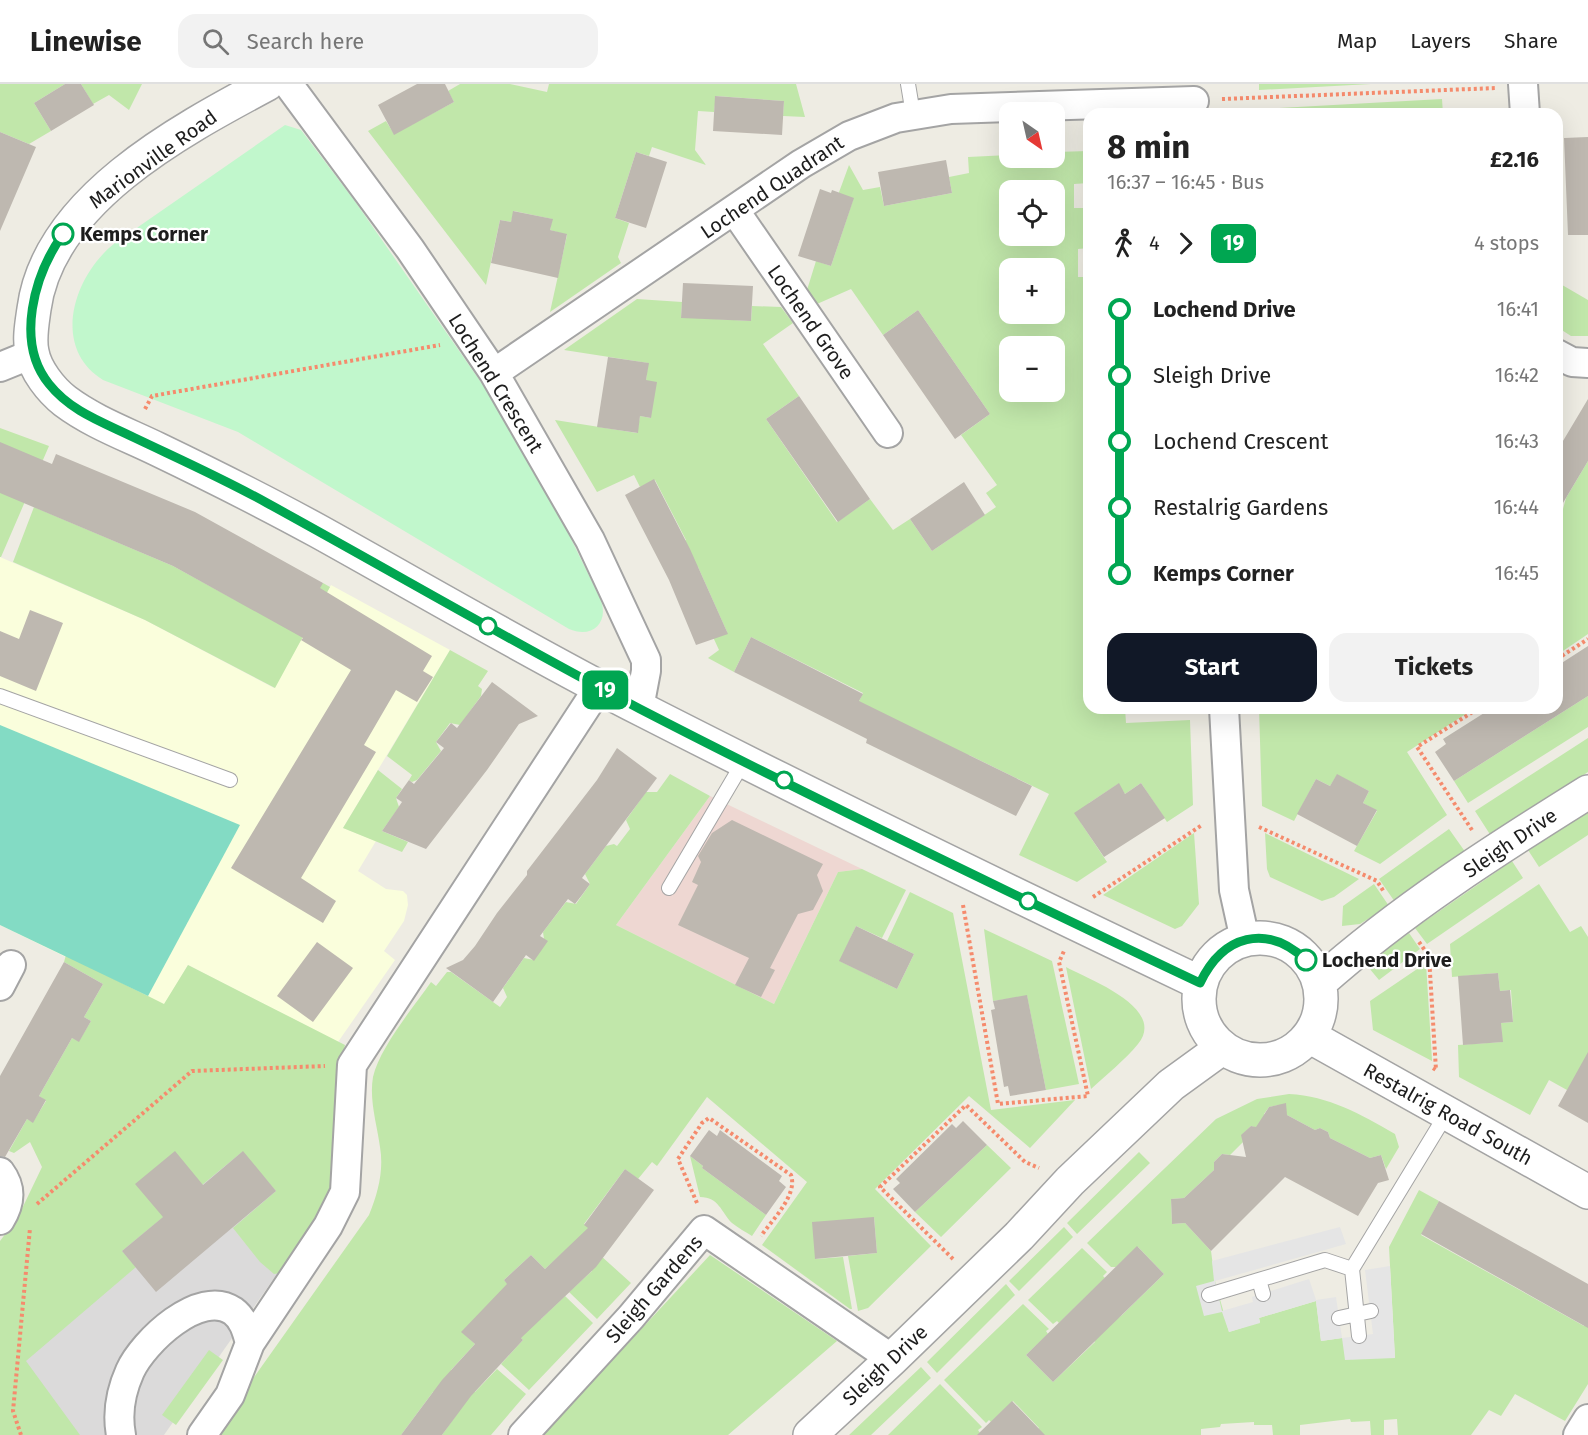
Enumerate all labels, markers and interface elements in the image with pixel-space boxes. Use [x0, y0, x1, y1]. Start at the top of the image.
search box [178, 14, 598, 68]
text: Linewise [30, 25, 142, 58]
icon: search [199, 25, 232, 58]
text: Search here [247, 28, 364, 55]
text: Map [1337, 28, 1377, 54]
text: Layers [1410, 28, 1471, 54]
text: Share [1504, 28, 1558, 54]
north arrow [999, 102, 1065, 168]
map controls [999, 102, 1065, 402]
street label: Marionville Road [84, 104, 222, 214]
text: 8 min [1107, 127, 1190, 167]
street label: Lochend Quadrant [696, 130, 849, 244]
text: £2.16 [1490, 146, 1539, 173]
text: 16:37 – 16:45 · Bus [1107, 170, 1264, 194]
button: locate [999, 180, 1065, 246]
place label: Kemps Corner [80, 222, 209, 246]
marker: Kemps Corner [52, 223, 74, 245]
icon: walk [1107, 227, 1140, 260]
icon: forward [1169, 227, 1202, 260]
text: 19 [1223, 230, 1244, 256]
text: 4 [1149, 231, 1160, 255]
text: 4 stops [1474, 231, 1539, 255]
button: + [999, 258, 1065, 324]
street label: Lochend Grove [763, 260, 859, 384]
text: Lochend Drive [1153, 296, 1296, 323]
text: 16:41 [1497, 297, 1539, 321]
street label: Lochend Crescent [444, 309, 549, 458]
button: − [999, 336, 1065, 402]
text: Sleigh Drive [1153, 362, 1271, 389]
text: 16:42 [1495, 363, 1539, 387]
text: Lochend Crescent [1153, 428, 1329, 455]
text: 16:43 [1495, 429, 1539, 453]
text: Restalrig Gardens [1153, 494, 1328, 521]
text: 16:44 [1494, 495, 1539, 519]
text: Kemps Corner [1153, 560, 1294, 587]
text: 16:45 [1495, 561, 1539, 585]
unlabelled marker [479, 617, 497, 635]
button: Start [1107, 633, 1317, 702]
button: Tickets [1329, 633, 1539, 702]
line badge: 19 [578, 670, 632, 710]
text: 19 [594, 677, 616, 703]
unlabelled marker [775, 771, 793, 789]
street label: Sleigh Drive [1459, 803, 1561, 883]
unlabelled marker [1019, 892, 1037, 910]
place label: Lochend Drive [1322, 948, 1452, 972]
marker: Lochend Drive [1295, 949, 1317, 971]
street label: Restalrig Road South [1359, 1058, 1537, 1170]
street label: Sleigh Gardens [601, 1230, 707, 1348]
street label: Sleigh Drive [837, 1320, 933, 1410]

